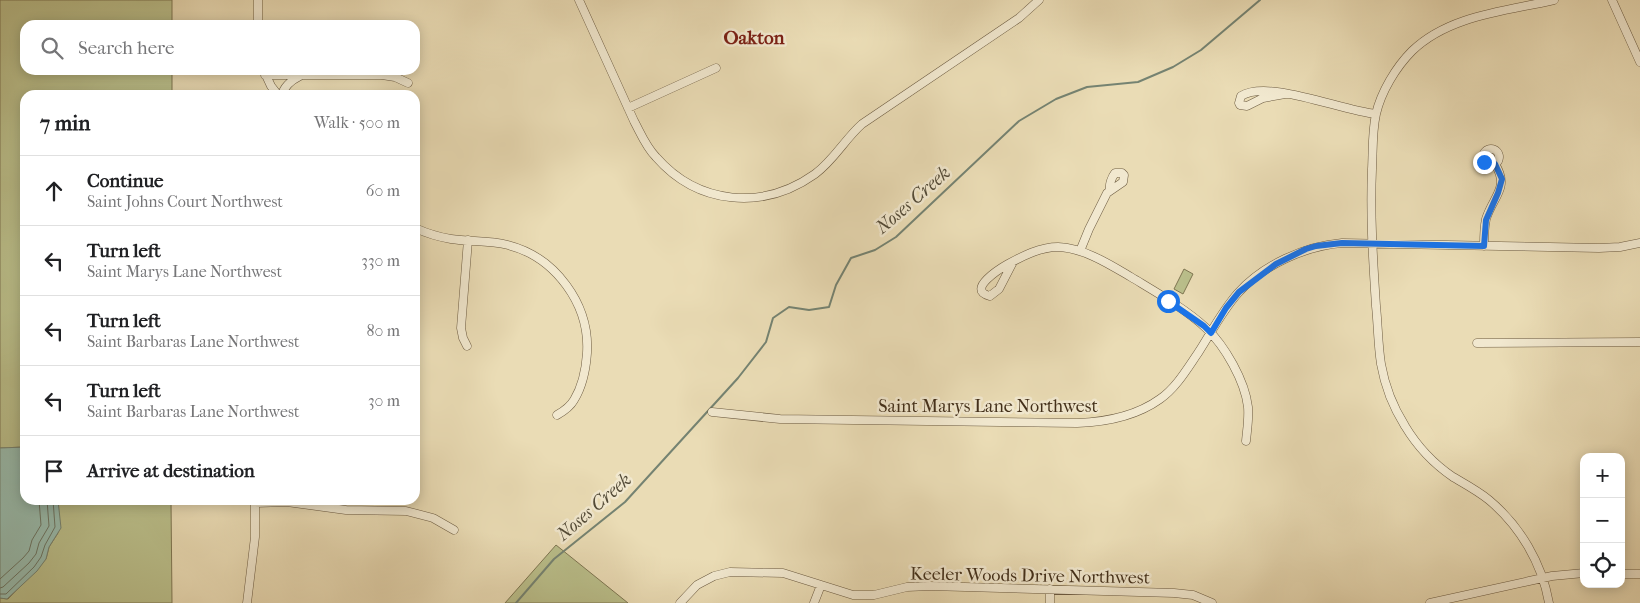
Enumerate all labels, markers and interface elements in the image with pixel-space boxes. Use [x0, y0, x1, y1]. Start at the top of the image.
search box [20, 20, 420, 75]
district label: Oakton [724, 27, 785, 49]
icon: search [38, 34, 66, 62]
text: Search here [78, 37, 174, 59]
text: 7 min [40, 111, 91, 135]
text: Walk · 500 m [314, 113, 400, 132]
route end [1473, 151, 1496, 174]
water label: Noses Creek [870, 162, 955, 239]
text: Continue [87, 170, 163, 192]
icon: ahead [40, 177, 68, 205]
text: 60 m [366, 181, 400, 200]
text: Saint Johns Court Northwest [87, 192, 283, 211]
text: Turn left [87, 240, 161, 262]
icon: left [40, 247, 68, 275]
text: 330 m [361, 251, 400, 270]
text: Saint Marys Lane Northwest [87, 262, 282, 281]
route start [1157, 290, 1180, 313]
text: Turn left [87, 310, 161, 332]
icon: left [40, 317, 68, 345]
text: 80 m [366, 321, 400, 340]
text: Saint Barbaras Lane Northwest [87, 332, 300, 351]
text: Turn left [87, 380, 161, 402]
icon: left [40, 387, 68, 415]
text: 30 m [368, 391, 400, 410]
street label: Saint Marys Lane Northwest [878, 396, 1098, 417]
text: Saint Barbaras Lane Northwest [87, 402, 300, 421]
map controls [1580, 453, 1625, 588]
button: + [1580, 453, 1625, 498]
icon: arrive [40, 457, 68, 485]
text: Arrive at destination [87, 460, 255, 482]
water label: Noses Creek [551, 469, 636, 546]
button: − [1580, 498, 1625, 543]
button: locate [1580, 543, 1625, 588]
street label: Keeler Woods Drive Northwest [910, 563, 1151, 589]

